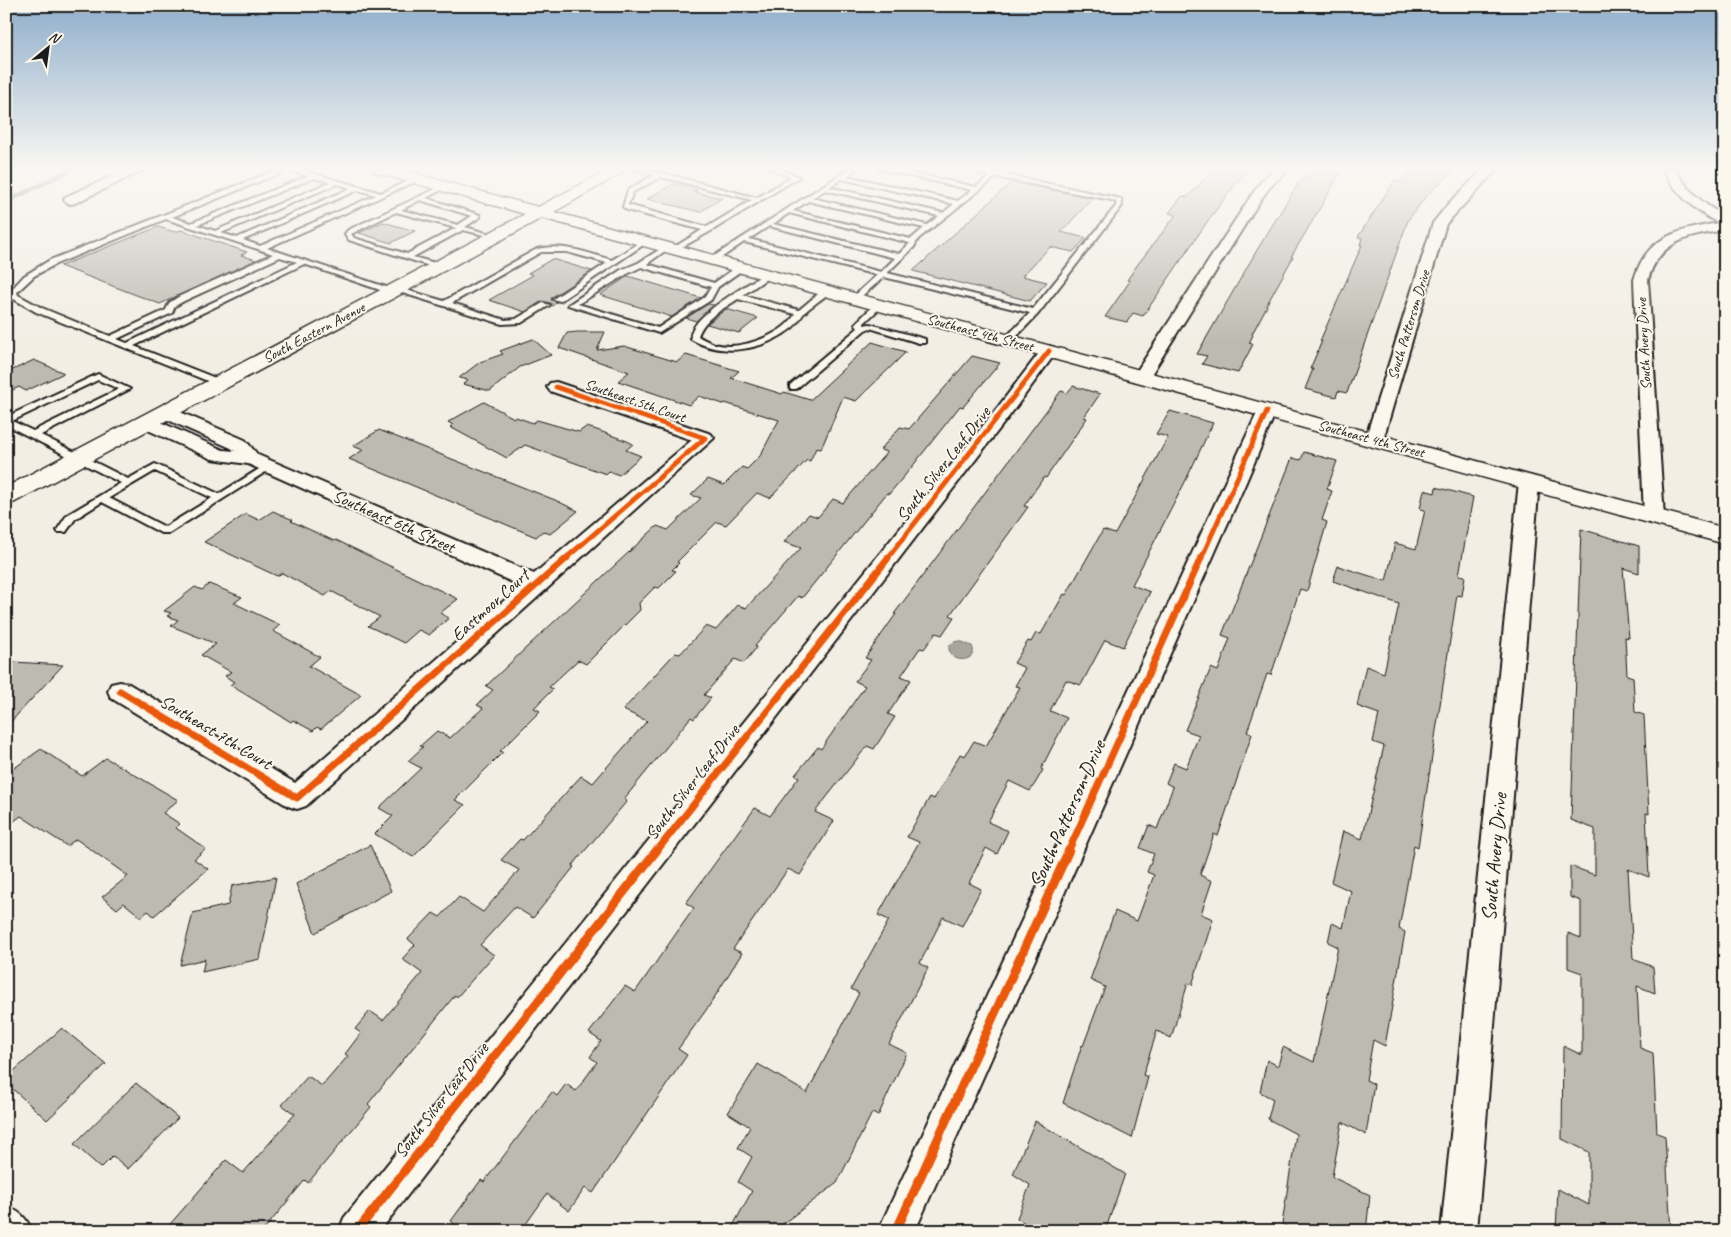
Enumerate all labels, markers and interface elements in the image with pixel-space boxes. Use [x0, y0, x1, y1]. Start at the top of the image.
north arrow [22, 22, 72, 72]
text: N [46, 28, 64, 48]
street label: South Patterson Drive [1383, 267, 1435, 382]
street label: South Avery Drive [1632, 297, 1656, 390]
street label: South Eastern Avenue [260, 298, 369, 368]
street label: Southeast 4th Street [925, 310, 1037, 357]
street label: Southeast 5th Court [582, 375, 690, 428]
street label: South Silver Leaf Drive [891, 401, 996, 526]
street label: Southeast 4th Street [1316, 416, 1428, 463]
street label: Southeast 6th Street [330, 484, 460, 559]
street label: Eastmoor Court [447, 562, 536, 646]
street label: Southeast 7th Court [156, 690, 278, 775]
street label: South Silver Leaf Drive [640, 719, 745, 844]
street label: South Patterson Drive [1023, 734, 1112, 892]
street label: South Avery Drive [1475, 791, 1513, 922]
street label: South Silver Leaf Drive [389, 1037, 494, 1162]

